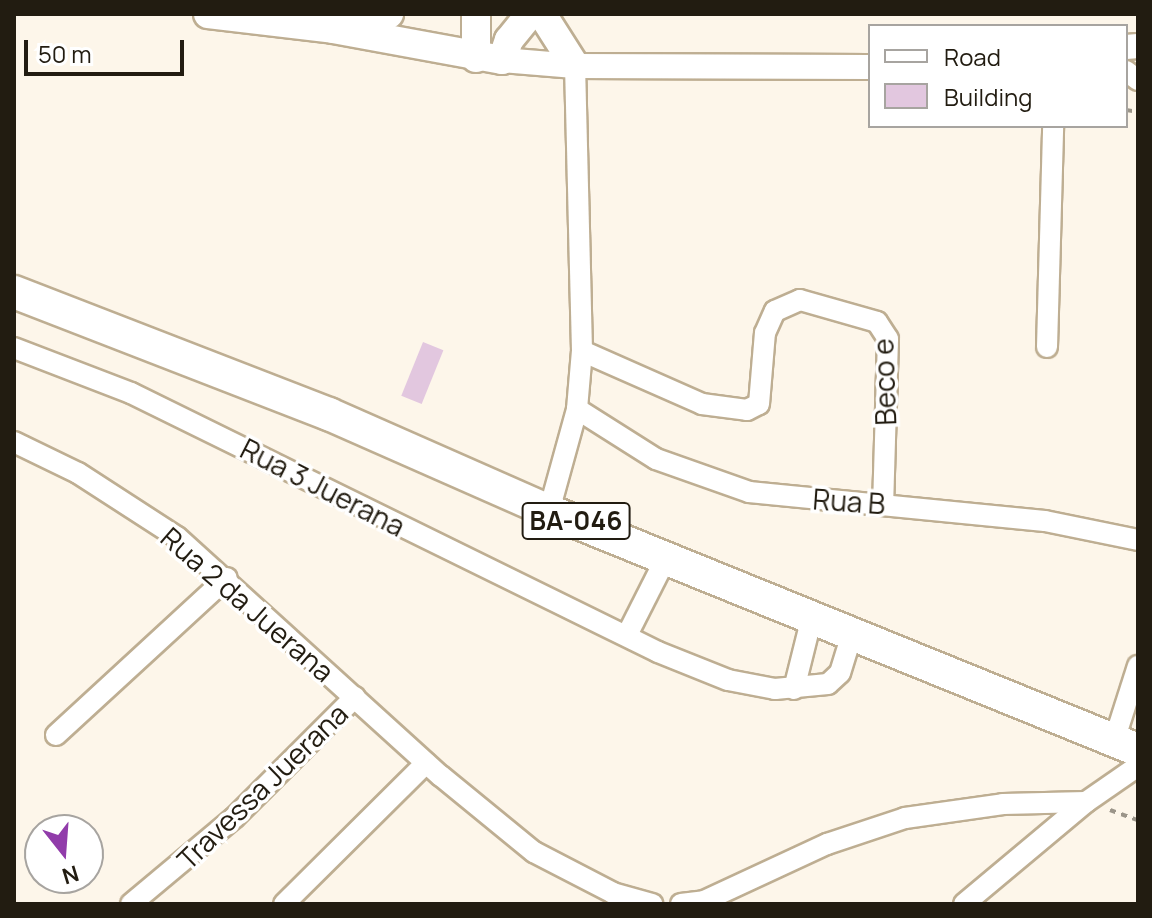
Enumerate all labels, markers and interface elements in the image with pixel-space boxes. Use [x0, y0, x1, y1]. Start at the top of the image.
scale bar [28, 24, 188, 74]
legend [868, 24, 1128, 128]
text: 50 m [38, 37, 92, 70]
text: Road [944, 40, 1001, 73]
text: Building [944, 80, 1032, 113]
street label: Beco e [866, 338, 902, 426]
street label: Rua 3 Juerana [235, 431, 411, 543]
street label: Rua B [812, 482, 886, 520]
road number: BA-046 [520, 499, 632, 543]
street label: Rua 2 da Juerana [155, 520, 341, 688]
street label: Travessa Juerana [170, 696, 354, 876]
north arrow [24, 814, 104, 894]
text: N [59, 858, 82, 892]

